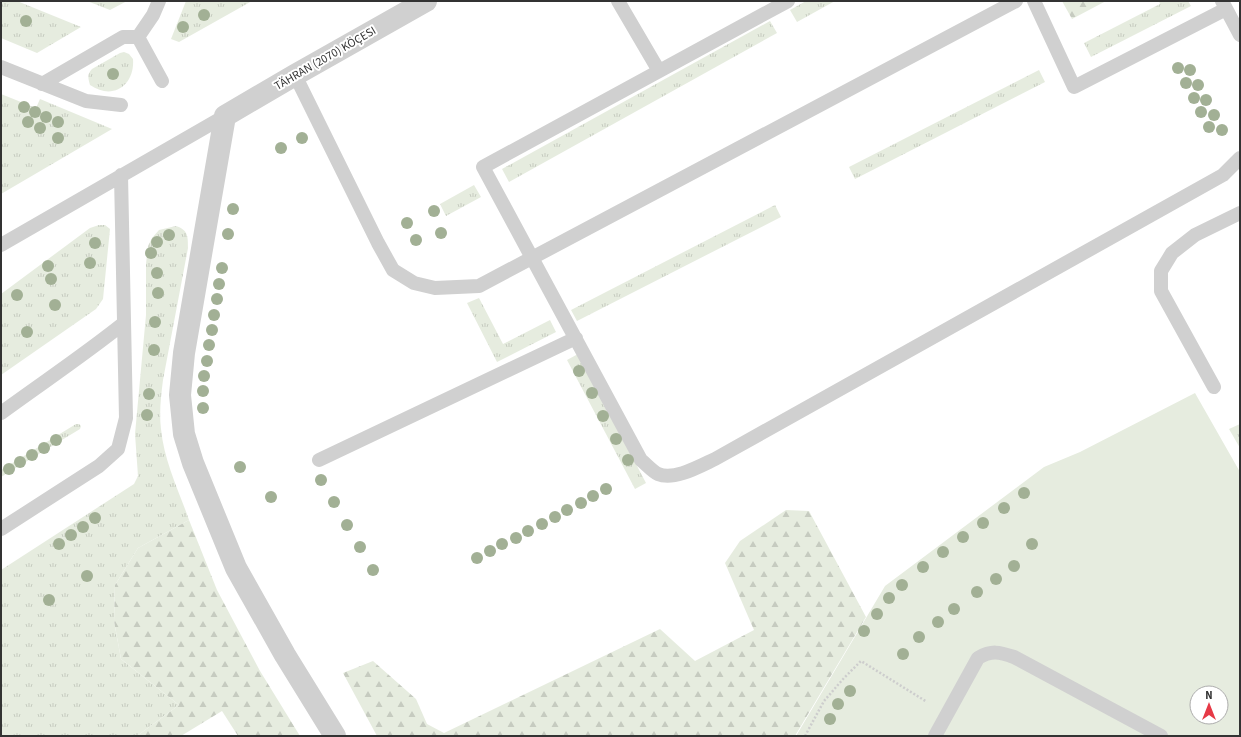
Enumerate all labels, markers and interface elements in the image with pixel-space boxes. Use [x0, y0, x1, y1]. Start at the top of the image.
street label: TÄHRAN (2070) KÖÇESI [271, 22, 379, 94]
north arrow [1189, 685, 1229, 725]
text: N [1205, 688, 1213, 703]

